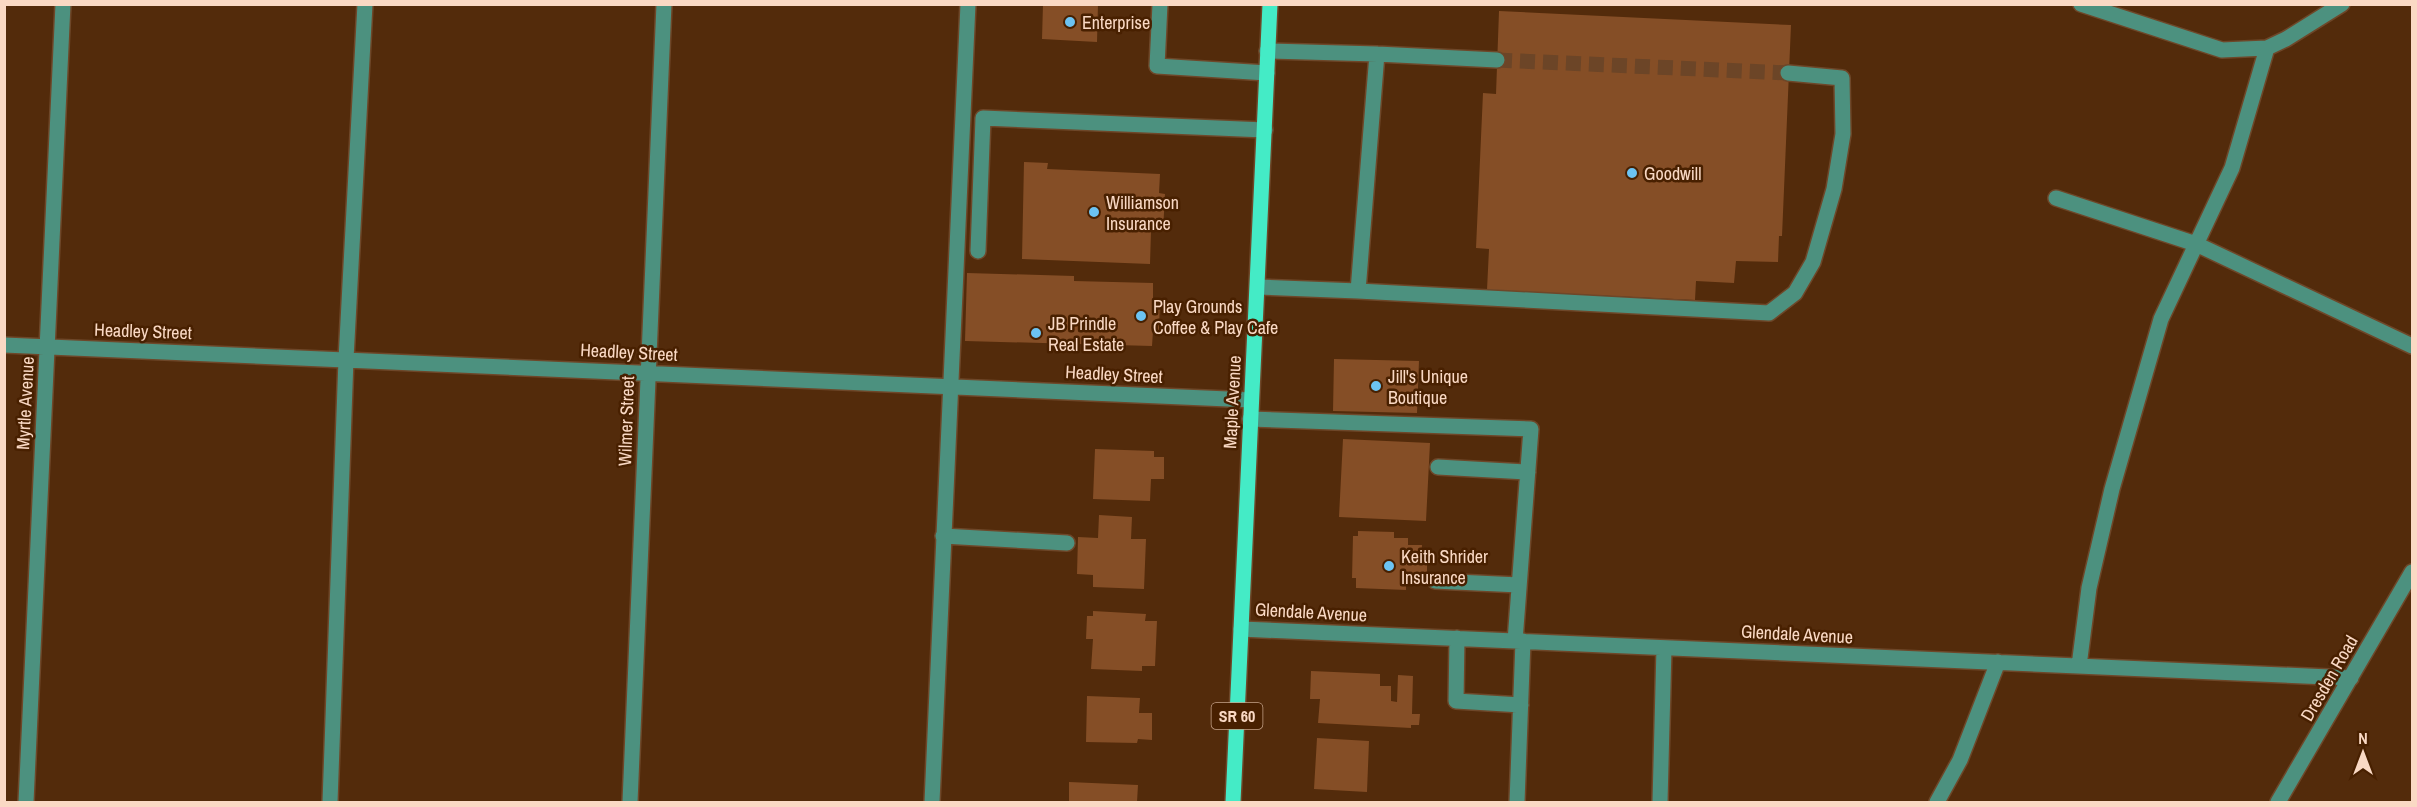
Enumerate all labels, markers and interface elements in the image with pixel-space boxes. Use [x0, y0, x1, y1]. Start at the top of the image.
place label: Enterprise [1082, 10, 1150, 35]
marker: Enterprise [1063, 15, 1077, 29]
place label: Goodwill [1644, 161, 1701, 186]
marker: Goodwill [1625, 166, 1639, 180]
place label: Williamson Insurance [1106, 190, 1179, 236]
marker: Williamson Insurance [1087, 205, 1101, 219]
place label: Play Grounds Coffee & Play Cafe [1153, 294, 1278, 340]
marker: Play Grounds Coffee & Play Cafe [1134, 309, 1148, 323]
place label: JB Prindle Real Estate [1048, 311, 1124, 357]
street label: Headley Street [94, 317, 192, 345]
marker: JB Prindle Real Estate [1029, 326, 1043, 340]
street label: Headley Street [580, 337, 678, 367]
street label: Maple Avenue [1217, 355, 1247, 449]
street label: Myrtle Avenue [10, 356, 40, 450]
street label: Headley Street [1065, 359, 1163, 389]
place label: Jill's Unique Boutique [1388, 364, 1468, 410]
street label: Wilmer Street [612, 375, 640, 467]
marker: Jill's Unique Boutique [1369, 379, 1383, 393]
place label: Keith Shrider Insurance [1401, 544, 1488, 590]
marker: Keith Shrider Insurance [1382, 559, 1396, 573]
street label: Glendale Avenue [1254, 597, 1368, 627]
street label: Glendale Avenue [1740, 619, 1854, 649]
street label: Dresden Road [2294, 631, 2364, 725]
road number: SR 60 [1212, 703, 1262, 729]
north arrow [2333, 723, 2393, 783]
text: N [2358, 727, 2368, 749]

